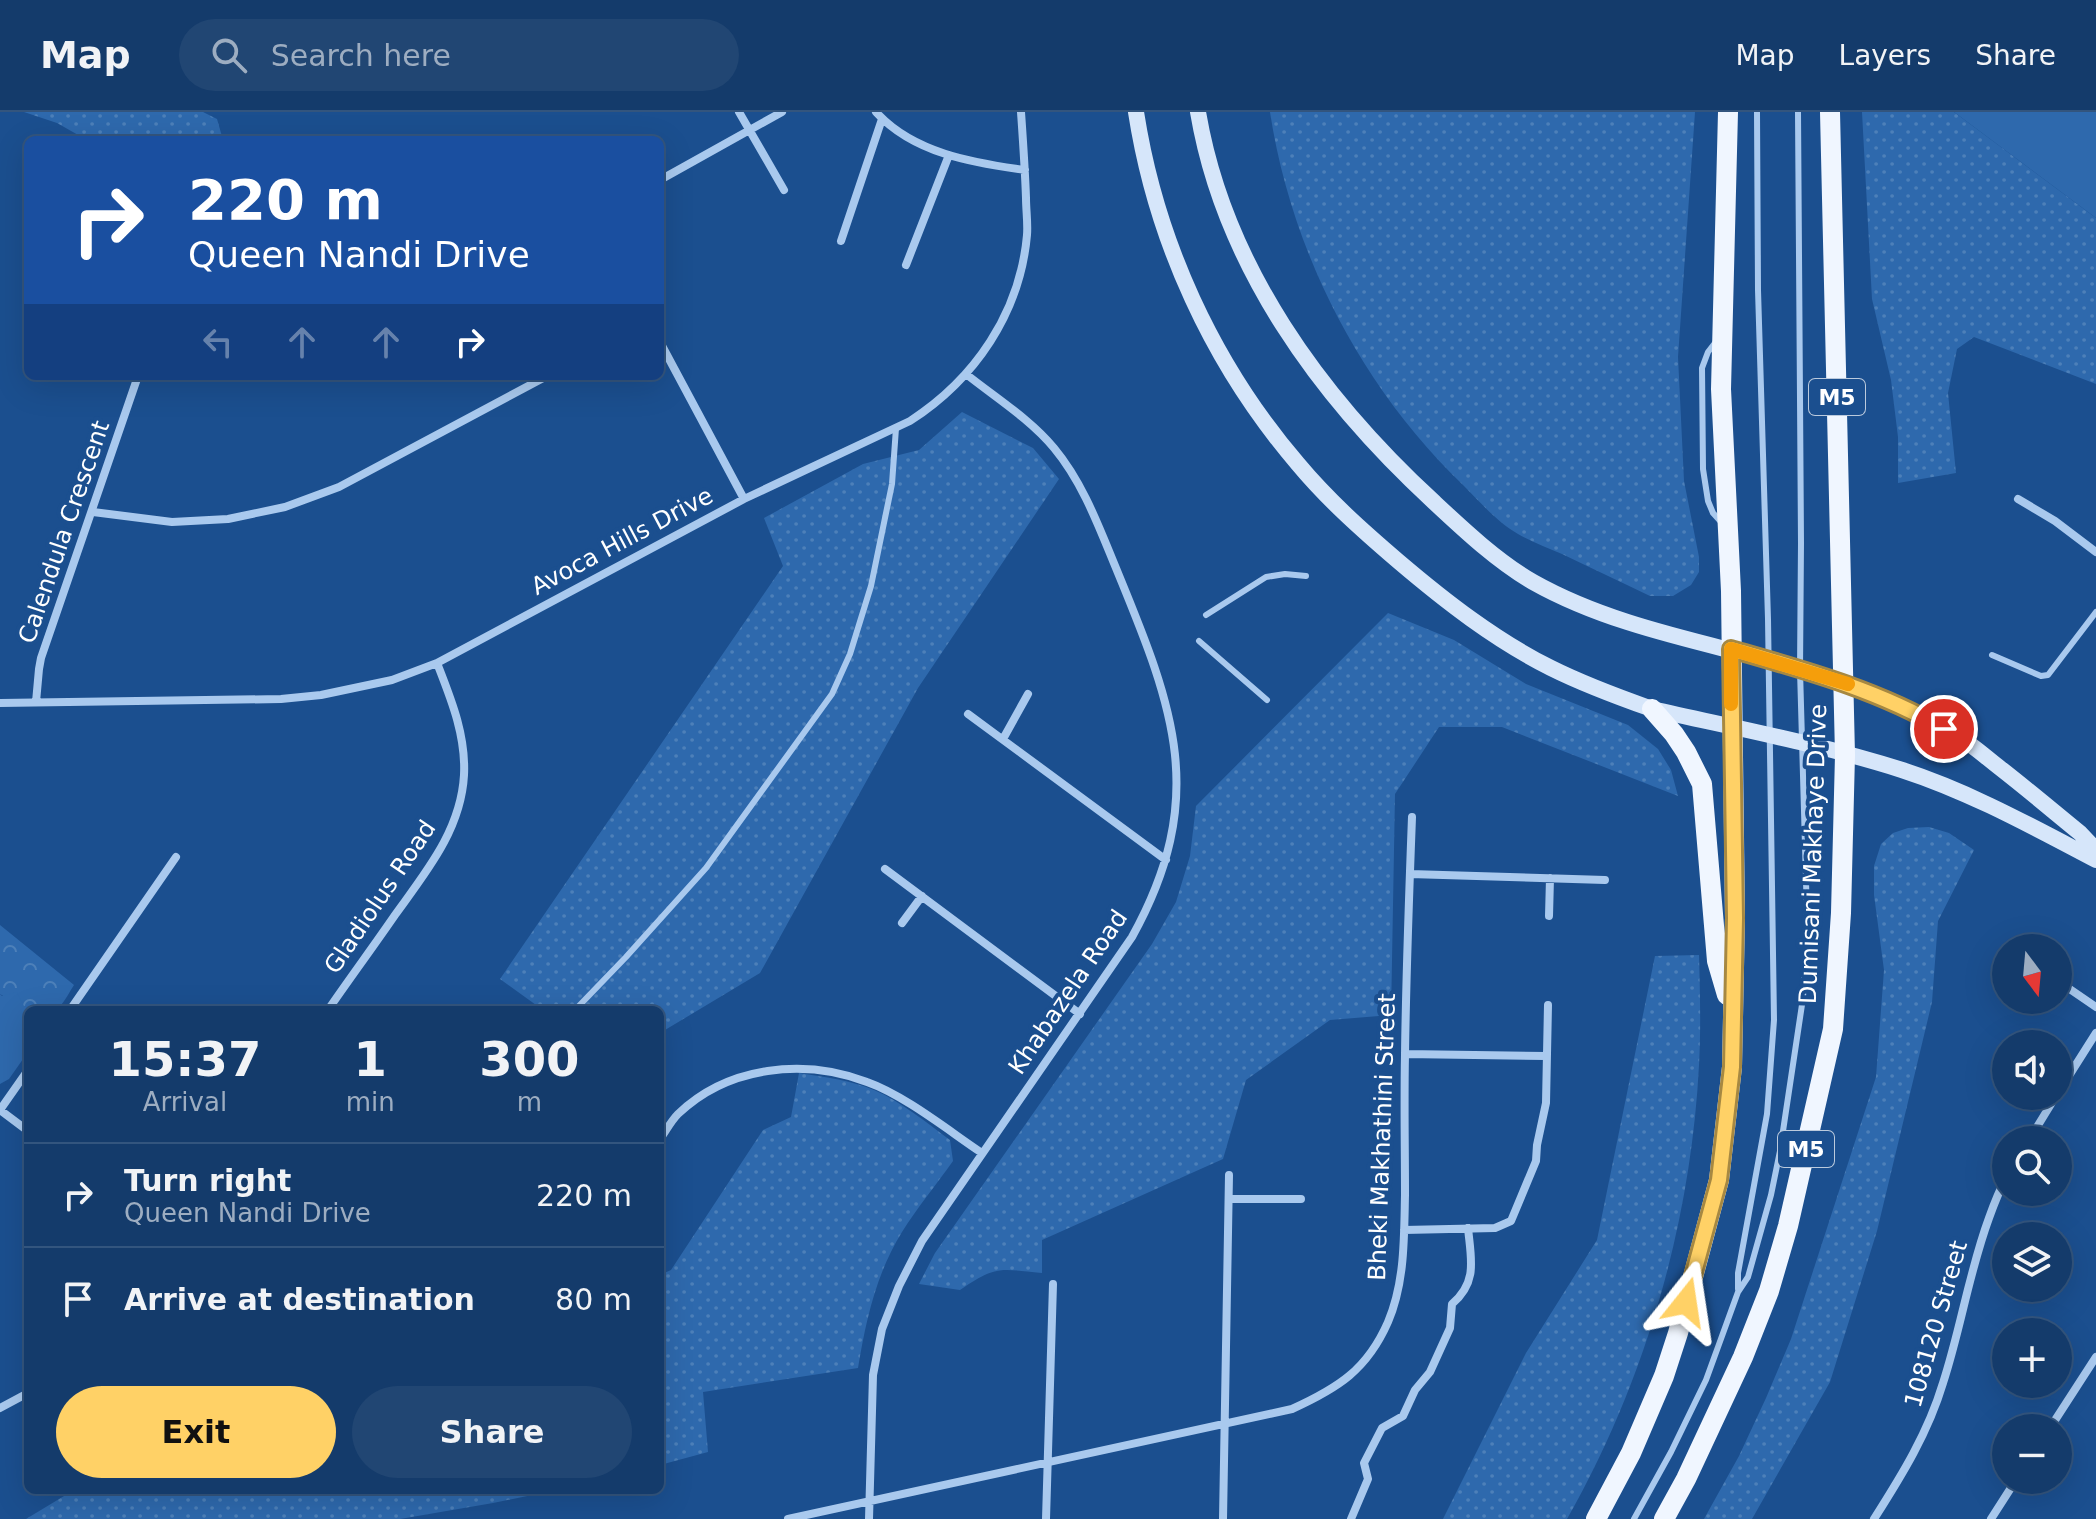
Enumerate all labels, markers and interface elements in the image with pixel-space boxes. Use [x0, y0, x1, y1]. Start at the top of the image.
search box [179, 19, 739, 91]
text: Map [40, 33, 131, 77]
icon: search [207, 33, 251, 77]
text: Search here [271, 38, 451, 73]
text: Map [1735, 39, 1795, 72]
text: Layers [1839, 39, 1931, 72]
text: Share [1975, 39, 2056, 72]
text: 220 m [188, 167, 383, 232]
icon: right [56, 168, 160, 272]
text: Queen Nandi Drive [188, 234, 530, 275]
icon: left [196, 320, 240, 364]
icon: ahead [280, 320, 324, 364]
icon: ahead [364, 320, 408, 364]
icon: right [448, 320, 492, 364]
road number: M5 [1809, 379, 1865, 415]
street label: Calendula Crescent [13, 417, 115, 647]
street label: Avoca Hills Drive [526, 481, 718, 601]
pin [1910, 695, 1978, 763]
street label: Dumisani Makhaye Drive [1794, 703, 1832, 1005]
icon: arrive [1922, 707, 1966, 751]
street label: Gladiolus Road [318, 815, 442, 979]
street label: Khabazela Road [1003, 905, 1133, 1079]
north arrow [1992, 934, 2072, 1014]
map controls [1992, 934, 2072, 1494]
street label: Bheki Makhathini Street [1363, 993, 1401, 1281]
button: sound [1992, 1030, 2072, 1110]
text: 15:37 [108, 1031, 261, 1087]
text: 1 [354, 1031, 387, 1087]
text: 300 [479, 1031, 579, 1087]
text: Arrival [143, 1087, 227, 1117]
text: min [346, 1087, 395, 1117]
text: m [517, 1087, 542, 1117]
button: search [1992, 1126, 2072, 1206]
road number: M5 [1778, 1131, 1834, 1167]
text: Turn right [124, 1163, 291, 1198]
icon: right [56, 1173, 100, 1217]
text: 220 m [536, 1178, 632, 1213]
text: Queen Nandi Drive [124, 1198, 371, 1228]
button: layers [1992, 1222, 2072, 1302]
street label: 108120 Street [1899, 1237, 1973, 1411]
position arrow [1644, 1260, 1728, 1344]
icon: arrive [56, 1277, 100, 1321]
text: Arrive at destination [124, 1282, 475, 1317]
text: 80 m [555, 1282, 632, 1317]
button: + [1992, 1318, 2072, 1398]
button: Exit [56, 1386, 336, 1478]
button: Share [352, 1386, 632, 1478]
button: − [1992, 1414, 2072, 1494]

